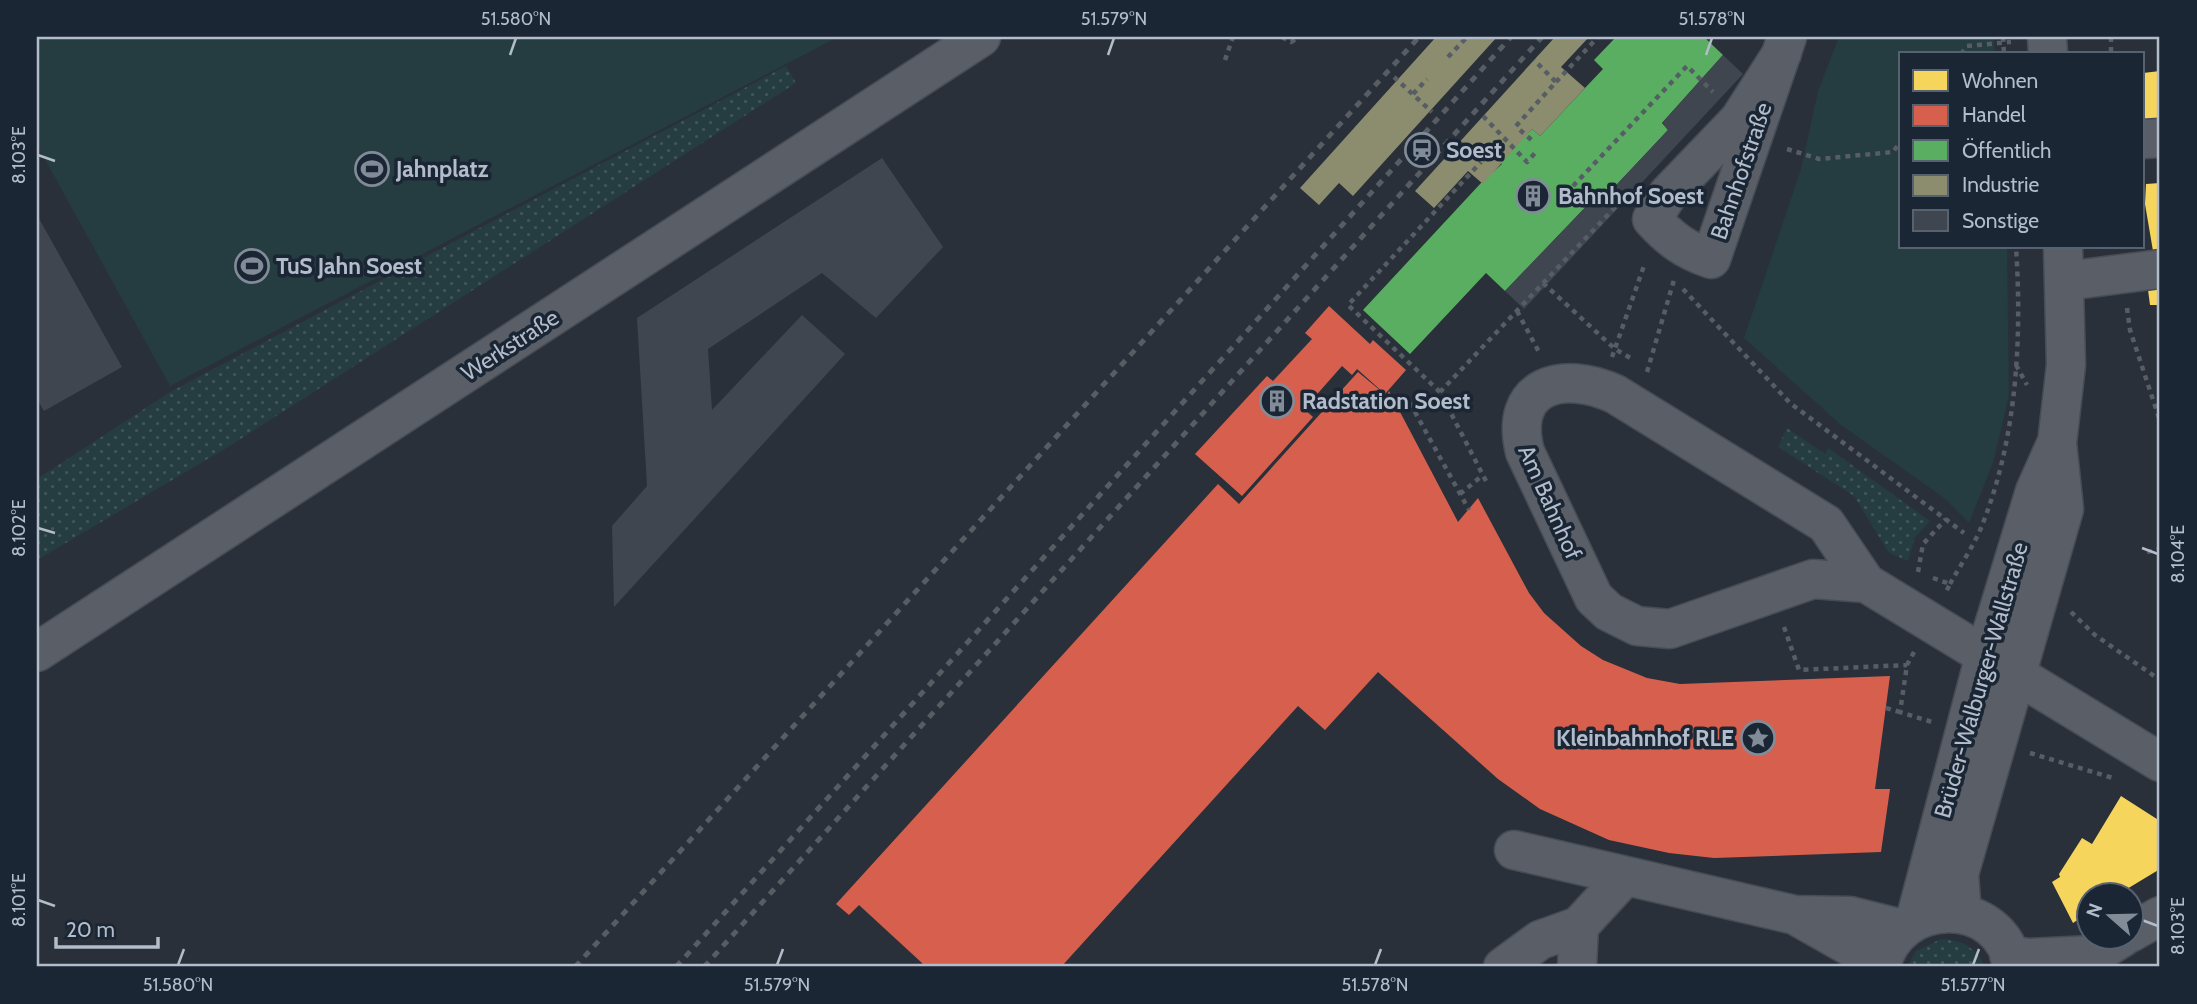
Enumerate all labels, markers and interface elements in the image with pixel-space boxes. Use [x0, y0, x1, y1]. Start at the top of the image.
text: 51.580°N [481, 8, 551, 30]
text: 51.579°N [1081, 8, 1147, 30]
text: 51.578°N [1679, 8, 1745, 30]
legend [1899, 52, 2144, 248]
text: Wohnen [1962, 68, 2038, 93]
street label: Bahnhofstraße [1704, 99, 1778, 243]
text: Handel [1962, 102, 2026, 127]
text: 8.103°E [8, 126, 30, 184]
station icon: Soest [1403, 131, 1441, 169]
place label: Soest [1446, 136, 1502, 164]
text: Öffentlich [1962, 138, 2051, 163]
sports icon: Jahnplatz [353, 150, 391, 188]
place label: Jahnplatz [395, 155, 488, 183]
text: Industrie [1962, 172, 2039, 197]
building icon: Bahnhof Soest [1514, 177, 1552, 215]
place label: Bahnhof Soest [1558, 182, 1704, 210]
text: Sonstige [1962, 208, 2039, 233]
sports icon: TuS Jahn Soest [233, 247, 271, 285]
place label: TuS Jahn Soest [276, 252, 422, 280]
street label: Werkstraße [456, 303, 564, 387]
building icon: Radstation Soest [1258, 382, 1296, 420]
place label: Radstation Soest [1302, 387, 1470, 415]
street label: Am Bahnhof [1512, 440, 1588, 564]
text: 8.102°E [8, 499, 30, 557]
text: 8.104°E [2167, 525, 2189, 583]
street label: Brüder-Walburger-Wallstraße [1928, 539, 2034, 821]
place icon: Kleinbahnhof RLE [1739, 719, 1777, 757]
place label: Kleinbahnhof RLE [1556, 724, 1734, 752]
text: 8.101°E [8, 873, 30, 927]
north arrow [2074, 881, 2144, 951]
text: 8.103°E [2167, 897, 2189, 955]
text: N [2081, 900, 2108, 921]
scale bar [56, 906, 158, 950]
text: 20 m [66, 917, 115, 942]
text: 51.580°N [143, 974, 213, 996]
text: 51.579°N [744, 974, 810, 996]
text: 51.578°N [1342, 974, 1408, 996]
text: 51.577°N [1940, 974, 2006, 996]

